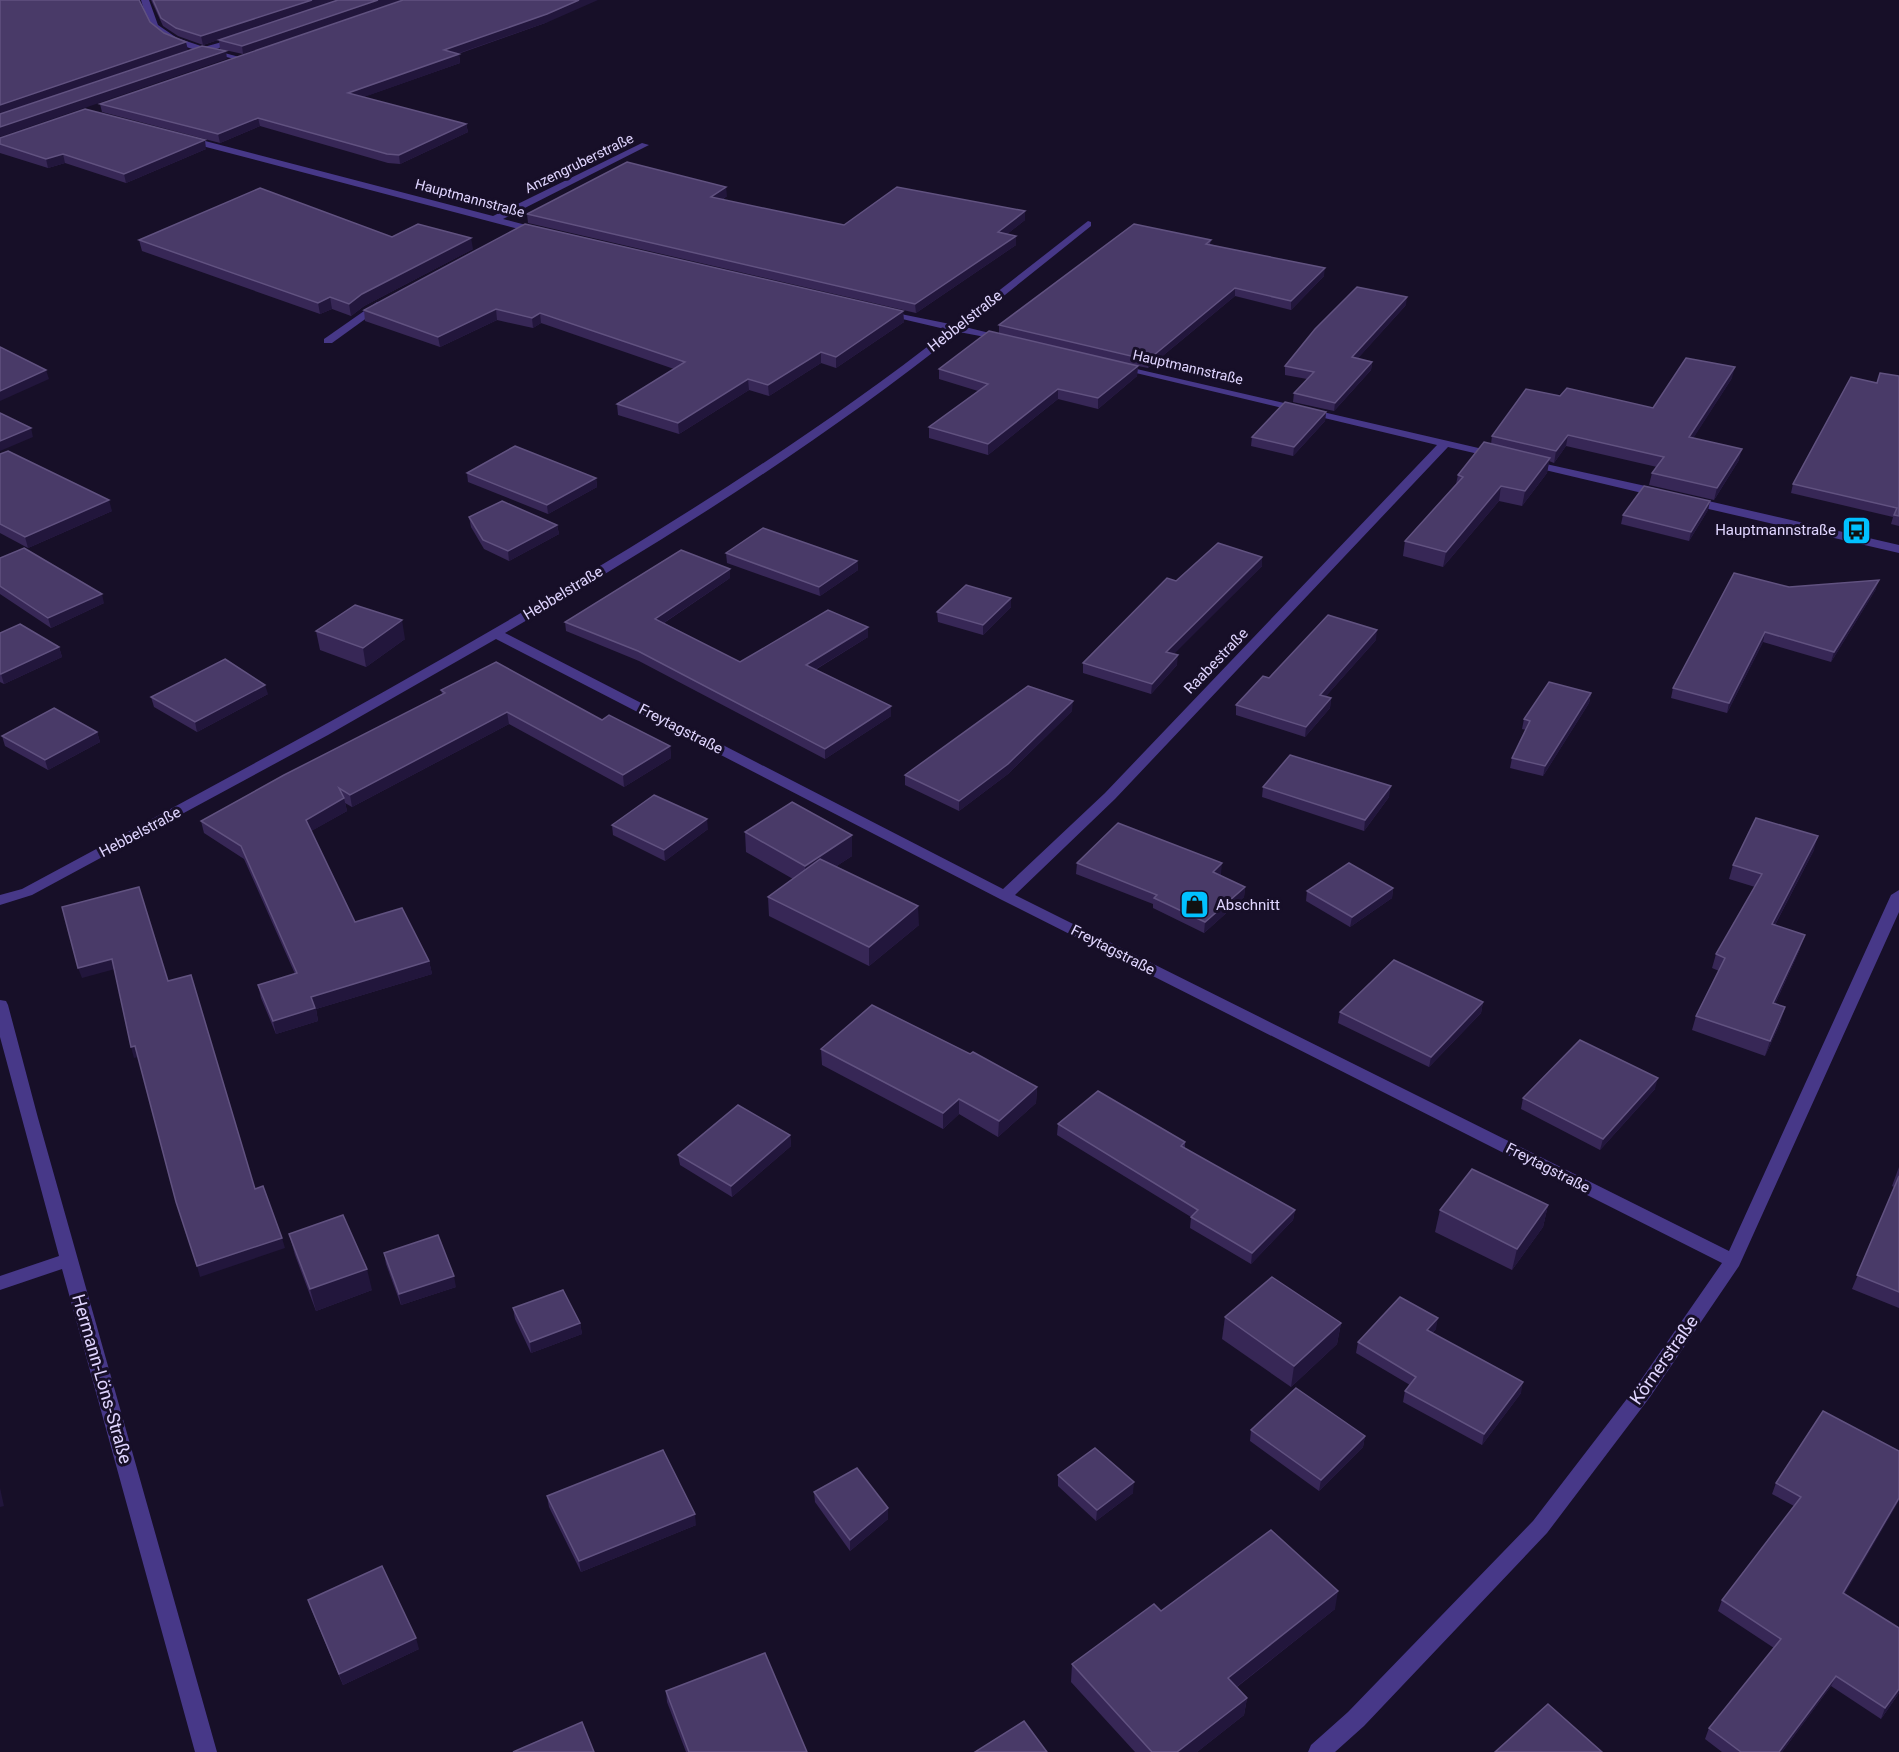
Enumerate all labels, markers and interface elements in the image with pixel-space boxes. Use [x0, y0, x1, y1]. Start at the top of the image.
street label: Anzengruberstraße [522, 130, 636, 196]
street label: Hauptmannstraße [413, 176, 527, 220]
street label: Hebbelstraße [924, 286, 1006, 356]
street label: Hauptmannstraße [1131, 347, 1245, 387]
bus stop icon: Hauptmannstraße [1841, 514, 1873, 546]
place label: Hauptmannstraße [1715, 521, 1836, 539]
street label: Hebbelstraße [520, 562, 606, 624]
street label: Raabestraße [1180, 624, 1252, 698]
street label: Freytagstraße [636, 700, 726, 758]
street label: Hebbelstraße [96, 803, 184, 861]
shop icon: Abschnitt [1179, 889, 1211, 921]
place label: Abschnitt [1216, 896, 1280, 914]
street label: Freytagstraße [1068, 921, 1158, 979]
street label: Freytagstraße [1503, 1139, 1593, 1197]
street label: Hermann-Löns-Straße [68, 1292, 137, 1466]
street label: Körnerstraße [1625, 1311, 1702, 1408]

